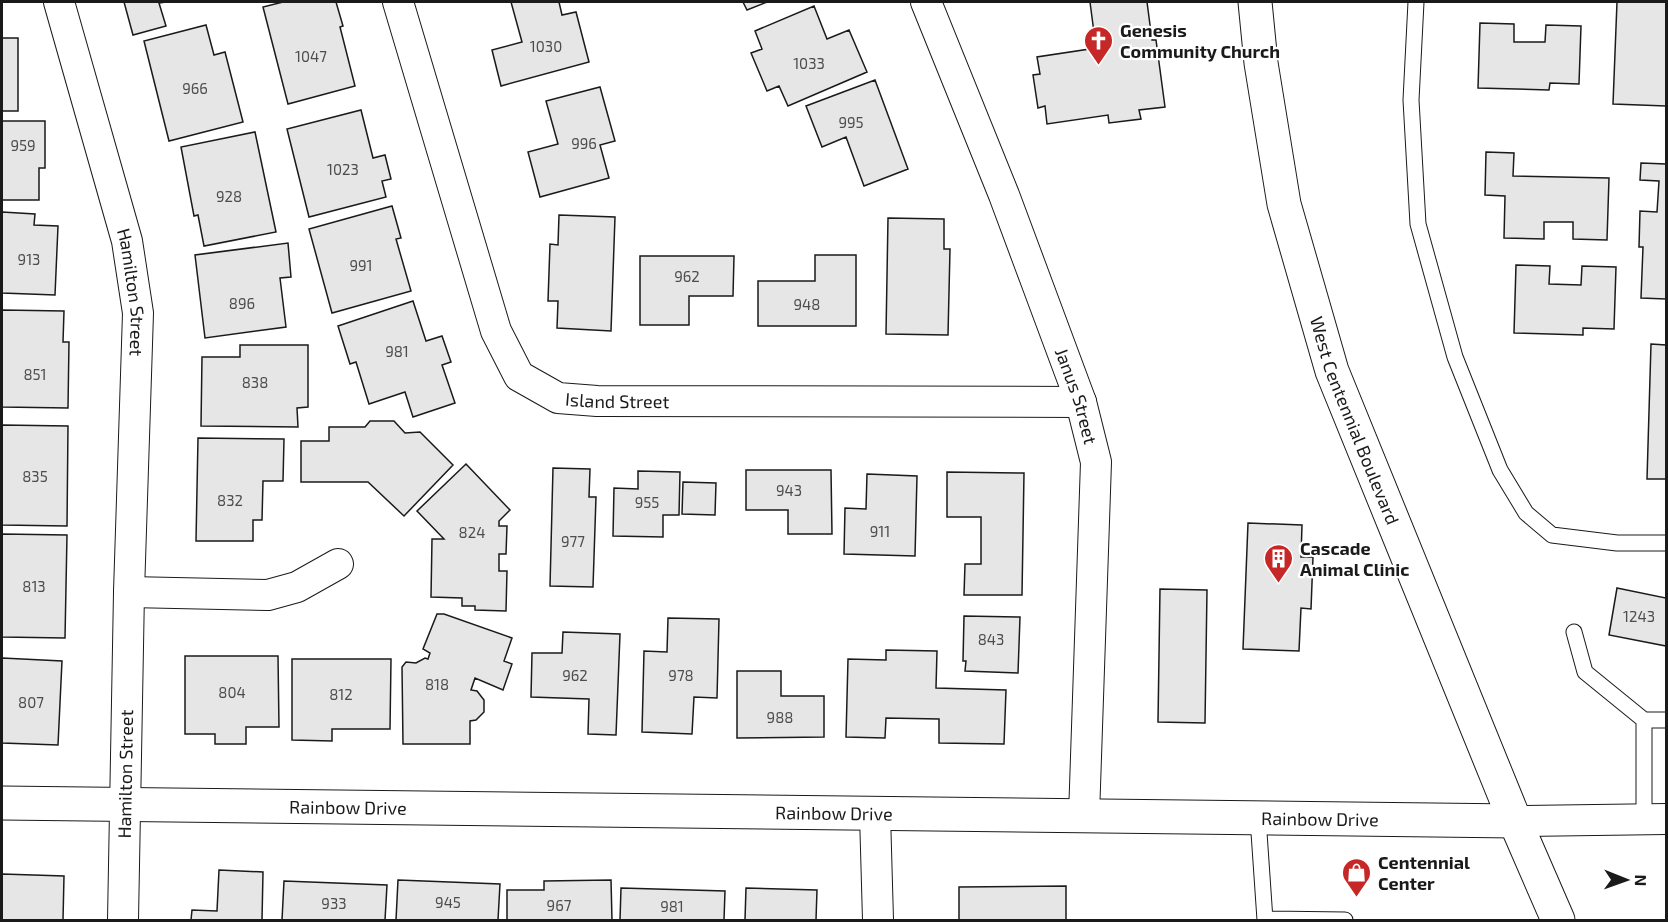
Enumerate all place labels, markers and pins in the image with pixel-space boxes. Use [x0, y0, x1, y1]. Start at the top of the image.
place label: Genesis Community Church [1120, 19, 1280, 62]
church icon: Genesis Community Church [1083, 24, 1115, 66]
place label: Cascade Animal Clinic [1300, 537, 1409, 580]
building icon: Cascade Animal Clinic [1263, 542, 1295, 584]
place label: Centennial Center [1378, 851, 1470, 894]
shop icon: Centennial Center [1341, 856, 1373, 898]

